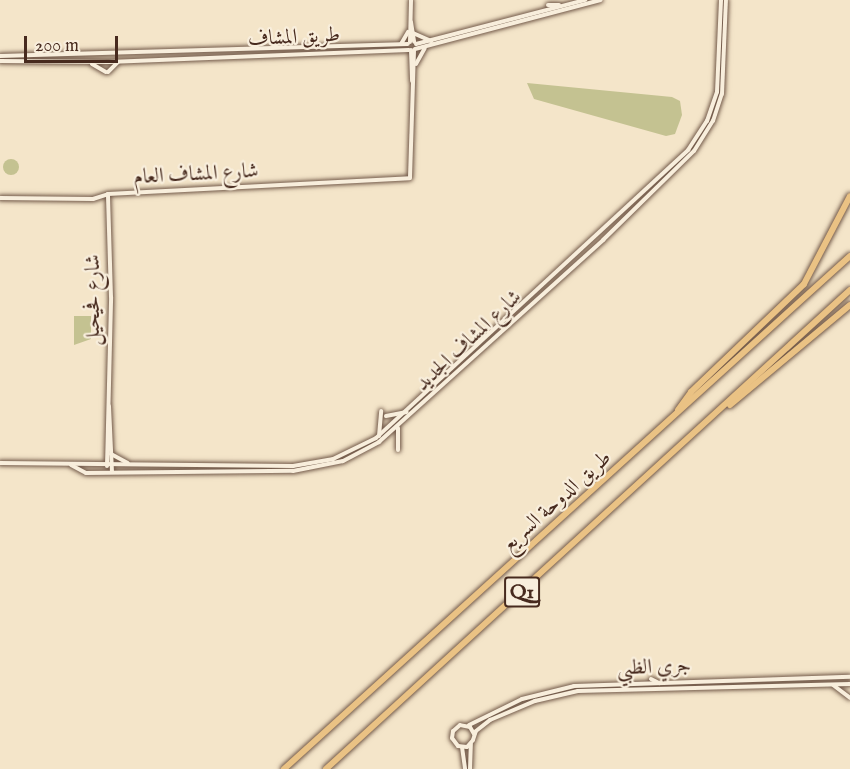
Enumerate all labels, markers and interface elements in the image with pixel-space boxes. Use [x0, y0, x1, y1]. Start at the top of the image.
street label: طريق المشاف [247, 23, 341, 53]
scale bar [27, 24, 122, 62]
text: 200 m [35, 35, 79, 58]
street label: شارع المشاف العام [133, 159, 259, 191]
street label: شارع فحيحيل [81, 254, 107, 346]
street label: شارع المشاف الجديد [411, 285, 527, 397]
street label: طريق الدوحة السريع [497, 446, 617, 558]
road number: Q1 [504, 575, 540, 609]
street label: جري الظبي [617, 654, 691, 682]

